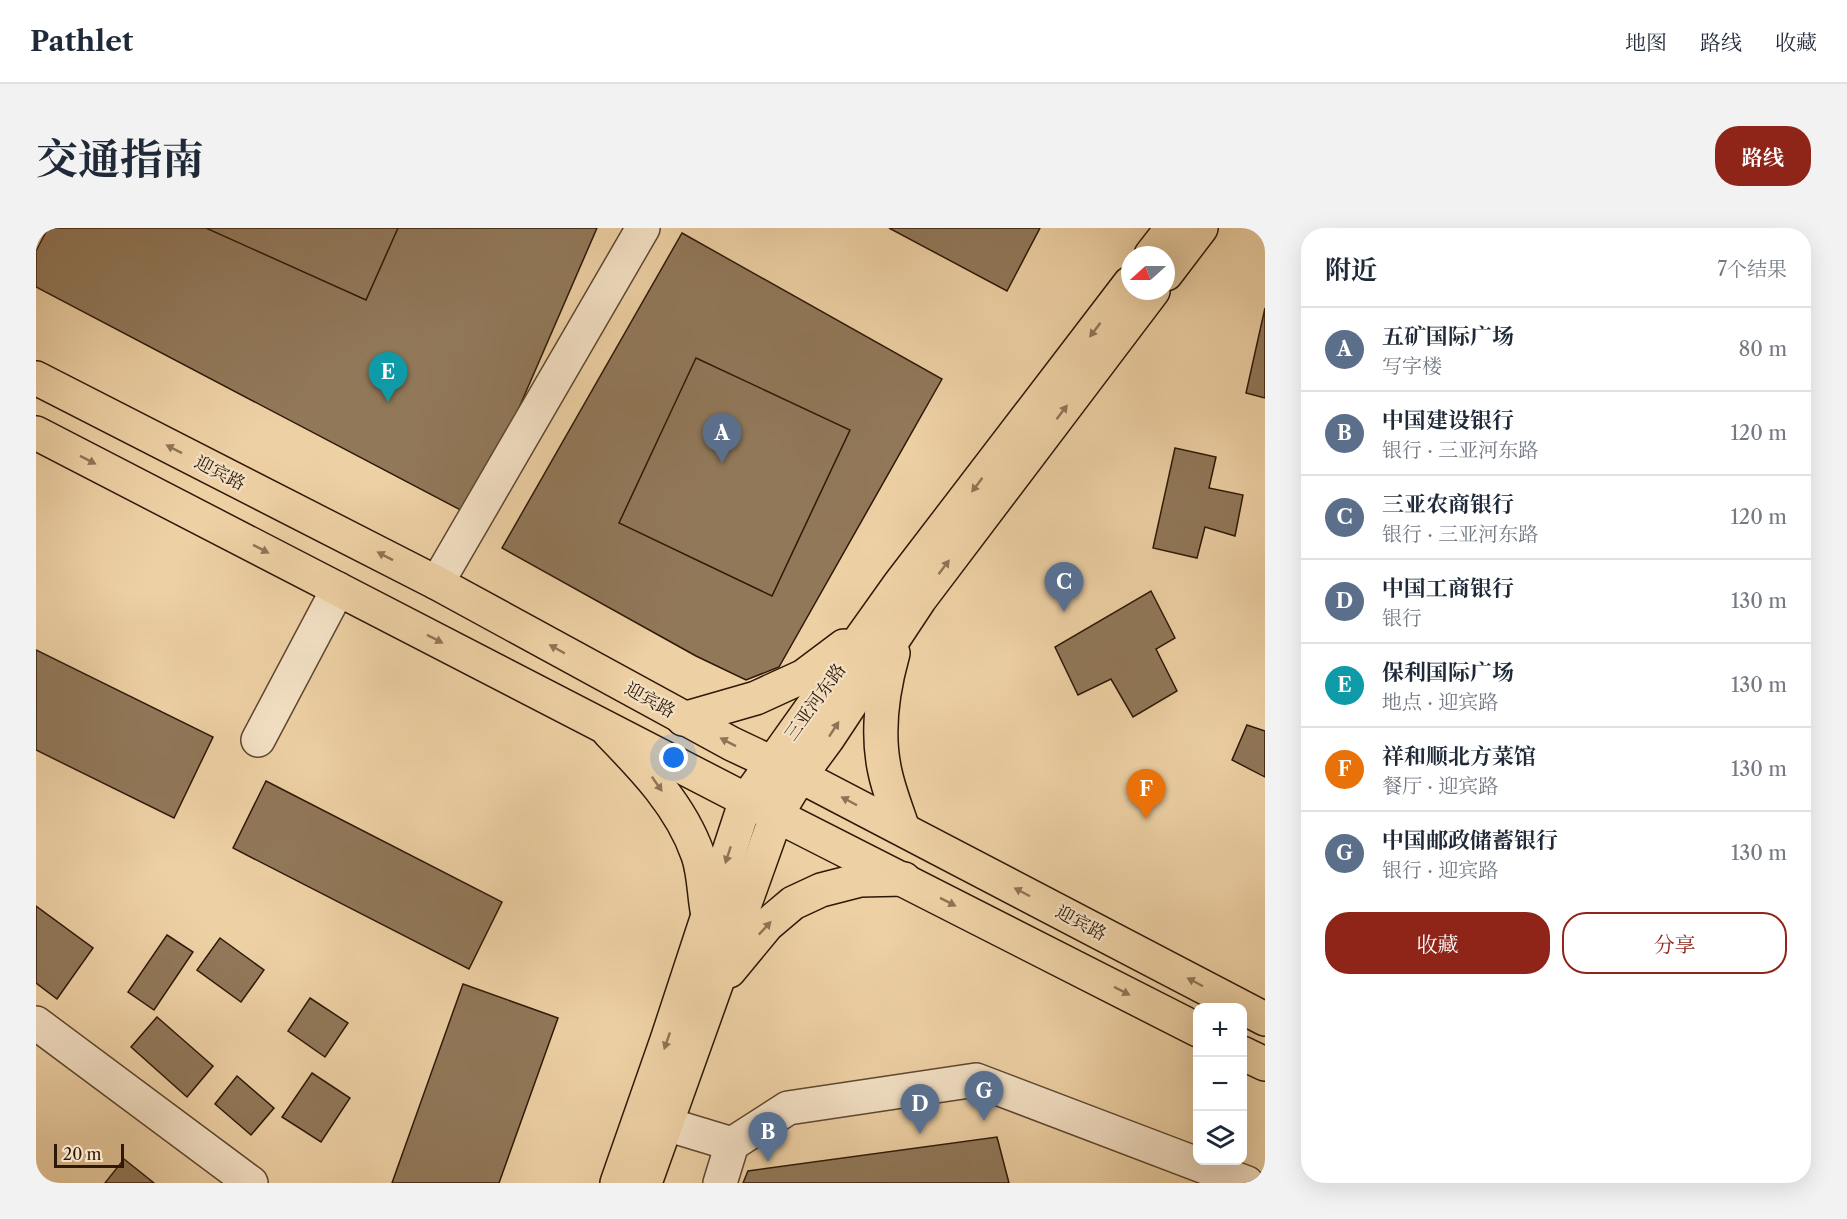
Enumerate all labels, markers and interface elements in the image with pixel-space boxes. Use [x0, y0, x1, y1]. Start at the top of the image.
text: Pathlet [30, 24, 133, 58]
text: 地图 [1625, 30, 1667, 55]
text: 路线 [1700, 30, 1742, 55]
text: 收藏 [1775, 30, 1817, 55]
button: 路线 [1715, 126, 1811, 186]
text: 交通指南 [36, 133, 204, 185]
north arrow [1121, 246, 1175, 300]
text: 附近 [1325, 254, 1377, 286]
text: 7个结果 [1717, 257, 1787, 281]
one-way arrow [1089, 322, 1101, 337]
text: 五矿国际广场 [1382, 323, 1514, 350]
text: A [1337, 337, 1352, 361]
text: 80 m [1739, 337, 1787, 361]
pin: E [368, 352, 408, 402]
text: 写字楼 [1382, 354, 1442, 378]
one-way arrow [1055, 404, 1068, 420]
text: 中国建设银行 [1382, 407, 1514, 434]
pin: A [702, 414, 742, 463]
text: B [1337, 421, 1352, 445]
text: 120 m [1730, 421, 1787, 445]
text: 银行 · 三亚河东路 [1382, 438, 1538, 462]
one-way arrow [165, 444, 182, 454]
street label: 迎宾路 [191, 451, 249, 495]
one-way arrow [80, 455, 97, 465]
one-way arrow [971, 477, 983, 493]
text: 三亚农商银行 [1382, 491, 1514, 518]
text: C [1336, 505, 1353, 529]
text: 120 m [1730, 505, 1787, 529]
text: 银行 · 三亚河东路 [1382, 522, 1538, 546]
one-way arrow [253, 545, 270, 554]
one-way arrow [376, 552, 394, 562]
one-way arrow [938, 560, 950, 576]
pin: C [1044, 562, 1084, 612]
text: 中国工商银行 [1382, 575, 1514, 602]
text: D [1336, 589, 1353, 613]
text: 130 m [1731, 589, 1787, 613]
text: 银行 [1382, 606, 1422, 630]
one-way arrow [426, 634, 443, 644]
one-way arrow [548, 644, 565, 654]
street label: 三亚河东路 [780, 659, 850, 745]
text: 保利国际广场 [1382, 659, 1514, 686]
text: E [1337, 673, 1352, 697]
text: 130 m [1731, 673, 1787, 697]
street label: 迎宾路 [621, 677, 679, 723]
text: 地点 · 迎宾路 [1382, 690, 1498, 714]
one-way arrow [828, 721, 840, 737]
one-way arrow [719, 737, 736, 747]
your location [659, 743, 688, 772]
text: 祥和顺北方菜馆 [1382, 743, 1536, 770]
text: F [1338, 757, 1351, 781]
text: 130 m [1731, 757, 1787, 781]
pin: F [1126, 770, 1166, 819]
text: 餐厅 · 迎宾路 [1382, 774, 1498, 798]
one-way arrow [651, 776, 663, 792]
one-way arrow [840, 797, 858, 807]
text: 中国邮政储蓄银行 [1382, 827, 1558, 854]
text: G [1336, 841, 1353, 865]
text: 130 m [1731, 841, 1787, 865]
one-way arrow [723, 846, 732, 864]
text: 银行 · 迎宾路 [1382, 858, 1498, 882]
one-way arrow [1013, 887, 1030, 897]
one-way arrow [940, 897, 957, 907]
street label: 迎宾路 [1052, 901, 1110, 945]
button: 收藏 [1325, 912, 1550, 974]
button: 分享 [1562, 912, 1787, 974]
one-way arrow [758, 921, 771, 936]
one-way arrow [1186, 977, 1203, 987]
one-way arrow [1113, 986, 1130, 996]
map controls [1193, 1003, 1247, 1165]
button: + [1193, 1003, 1247, 1057]
one-way arrow [662, 1032, 671, 1050]
button: − [1193, 1057, 1247, 1111]
pin: G [964, 1072, 1004, 1121]
pin: D [900, 1084, 940, 1134]
button: layers [1193, 1111, 1247, 1165]
pin: B [748, 1112, 788, 1162]
scale bar [54, 1141, 124, 1168]
text: 20 m [63, 1144, 102, 1164]

